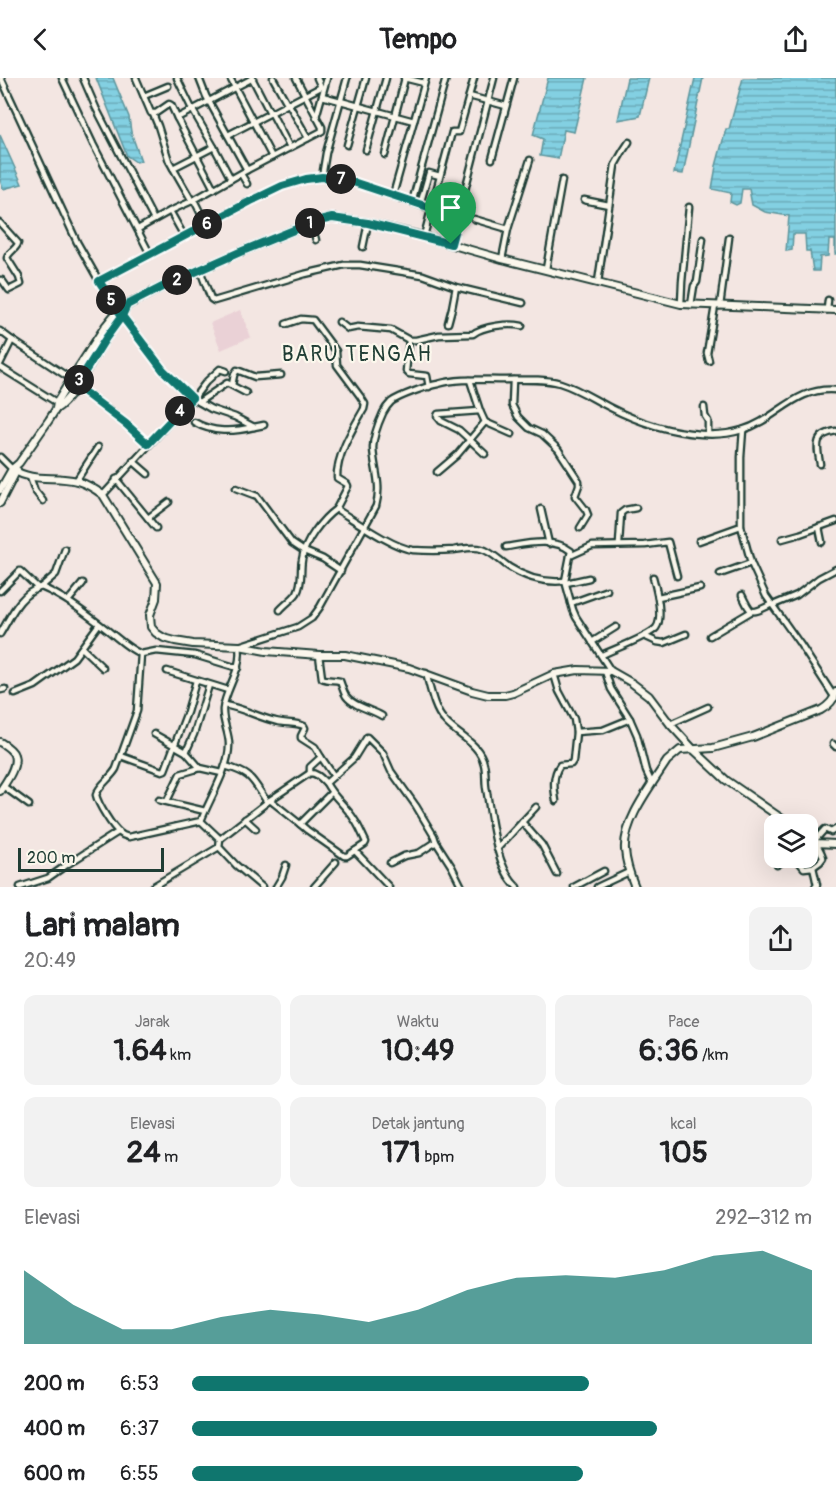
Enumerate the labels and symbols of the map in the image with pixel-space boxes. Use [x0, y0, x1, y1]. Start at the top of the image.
pin: 7 [326, 164, 356, 194]
pin [425, 182, 476, 244]
pin: 1 [295, 208, 325, 238]
pin: 6 [192, 209, 222, 239]
pin: 2 [162, 265, 192, 295]
pin: 5 [96, 285, 126, 315]
district label: BARU TENGAH [282, 341, 432, 368]
pin: 3 [64, 365, 94, 395]
pin: 4 [165, 396, 195, 426]
scale bar [18, 845, 164, 872]

